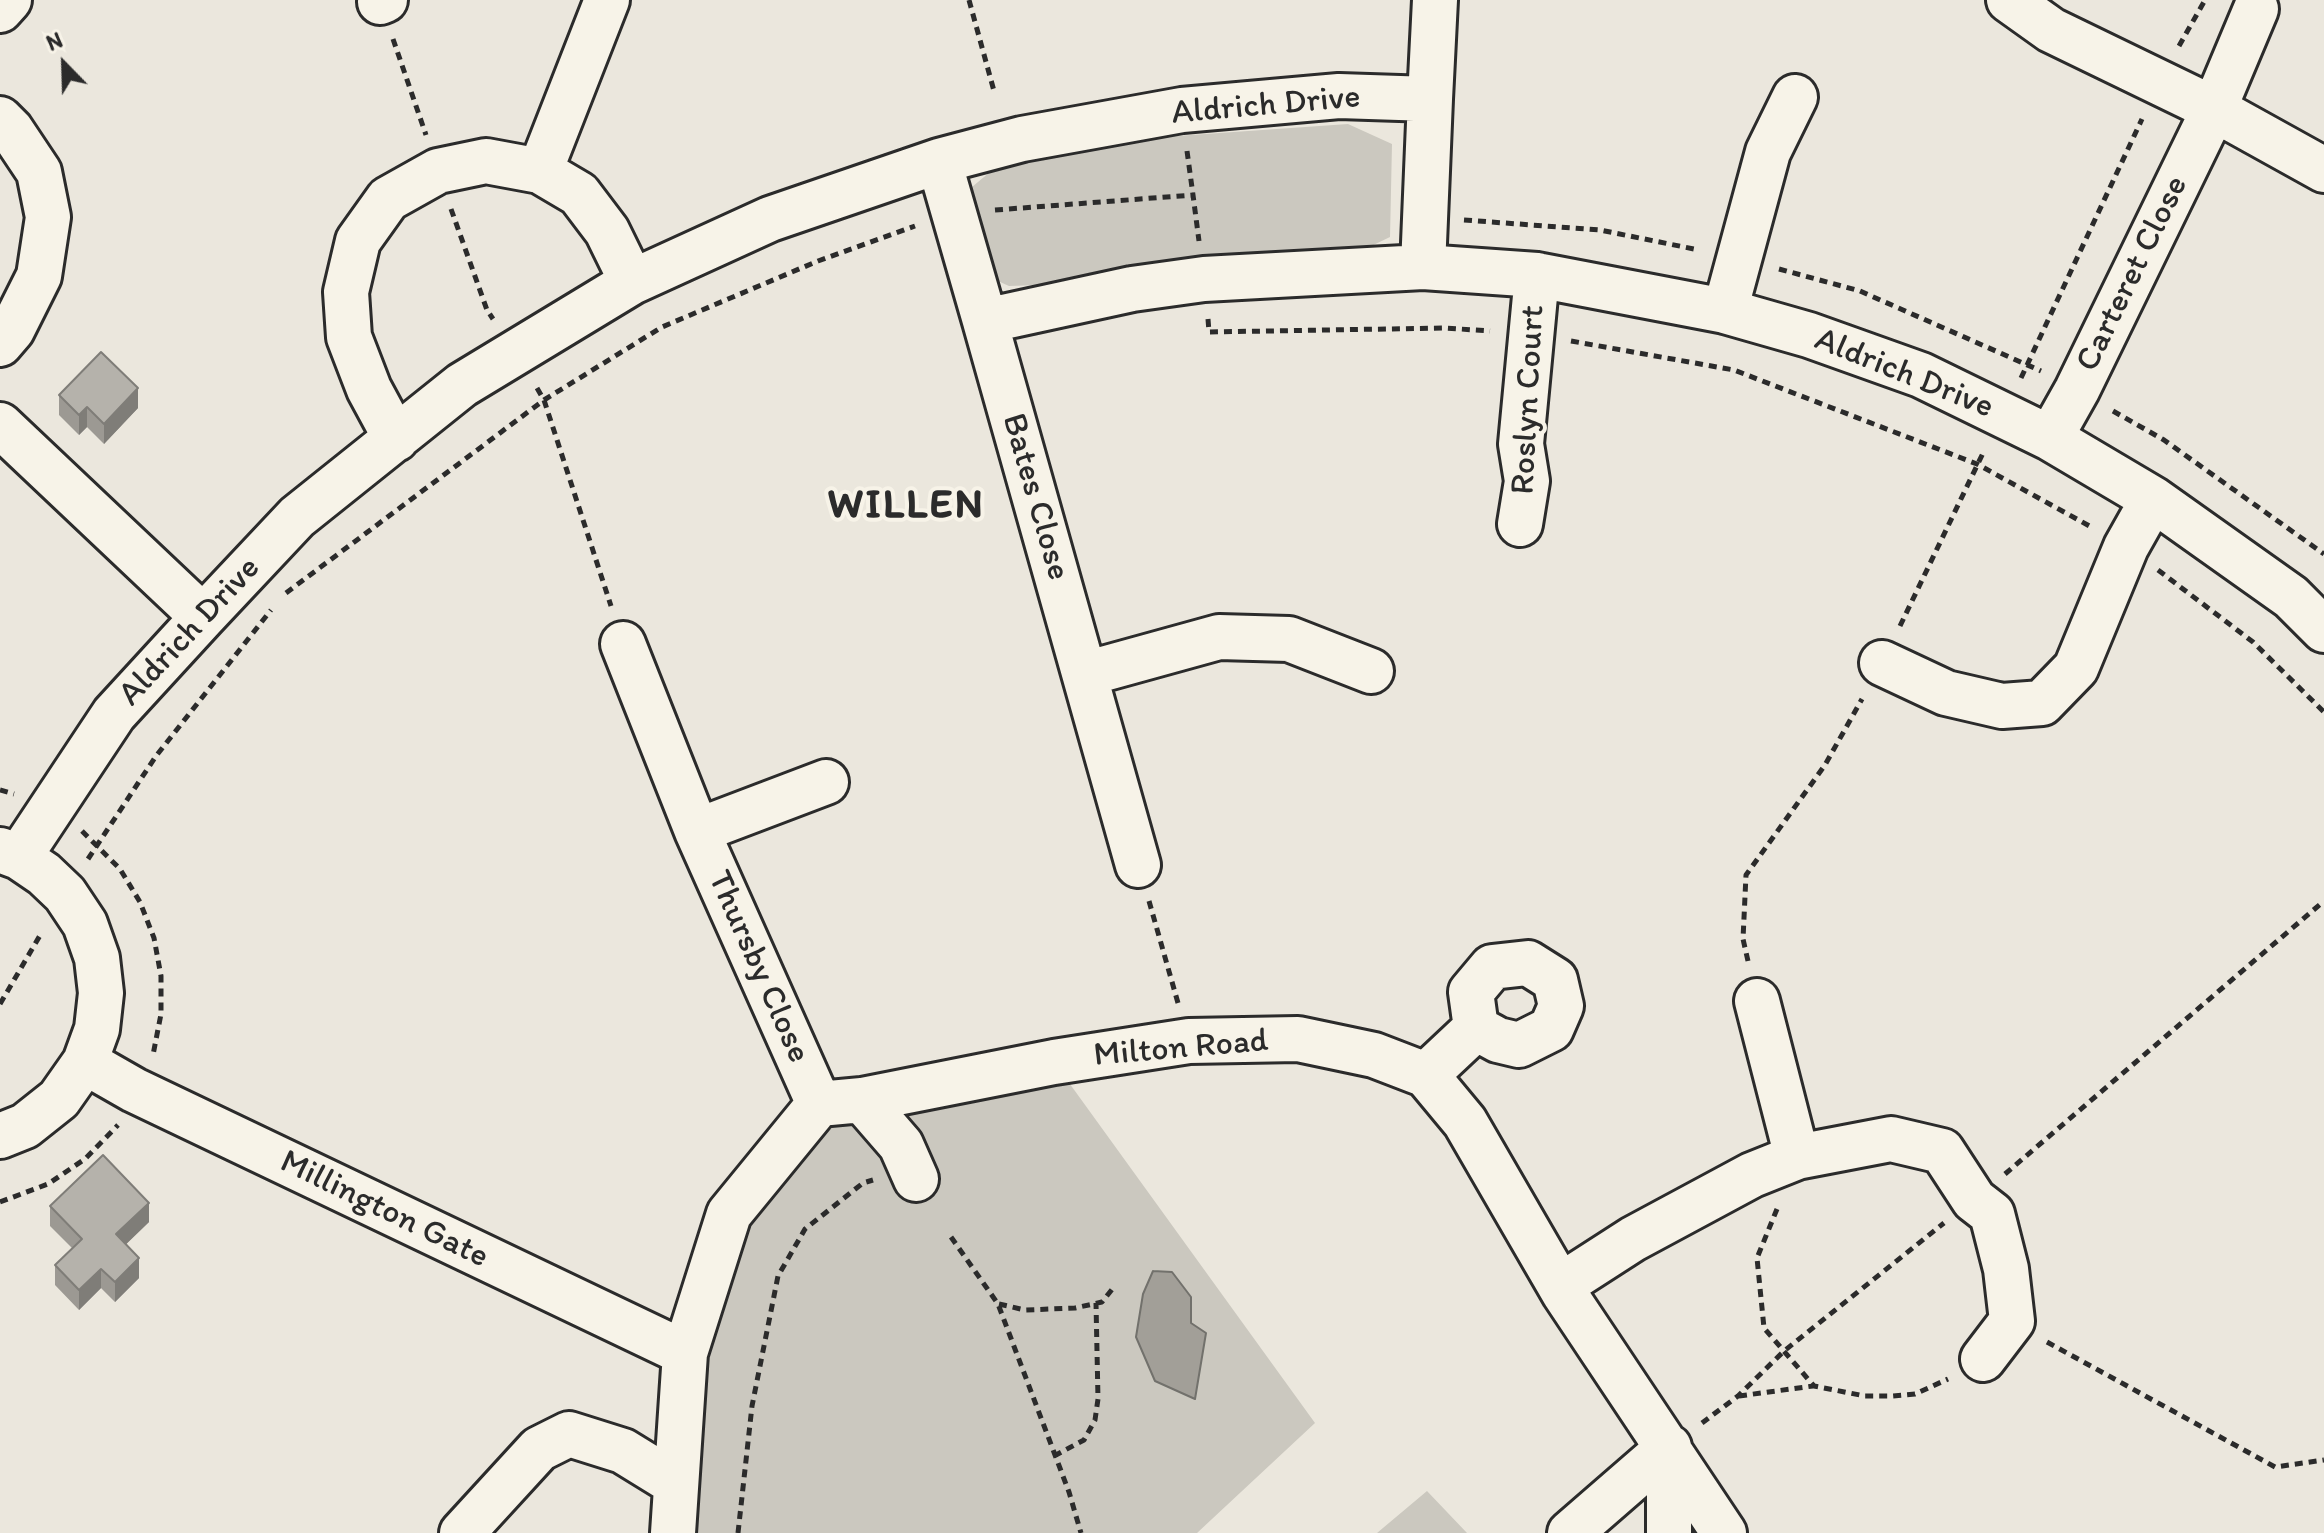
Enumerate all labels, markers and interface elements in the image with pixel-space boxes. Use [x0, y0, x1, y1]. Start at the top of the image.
north arrow [24, 24, 104, 104]
text: N [42, 26, 67, 57]
street label: Aldrich Drive [1170, 77, 1362, 135]
street label: Carteret Close [2068, 170, 2198, 378]
street label: Roslyn Court [1504, 304, 1554, 496]
street label: Aldrich Drive [1809, 320, 1999, 428]
street label: Bates Close [992, 409, 1078, 585]
district label: WILLEN [827, 481, 985, 531]
street label: Aldrich Drive [111, 549, 269, 715]
street label: Thursby Close [698, 865, 818, 1069]
street label: Milton Road [1092, 1021, 1270, 1077]
street label: Millington Gate [273, 1142, 495, 1278]

